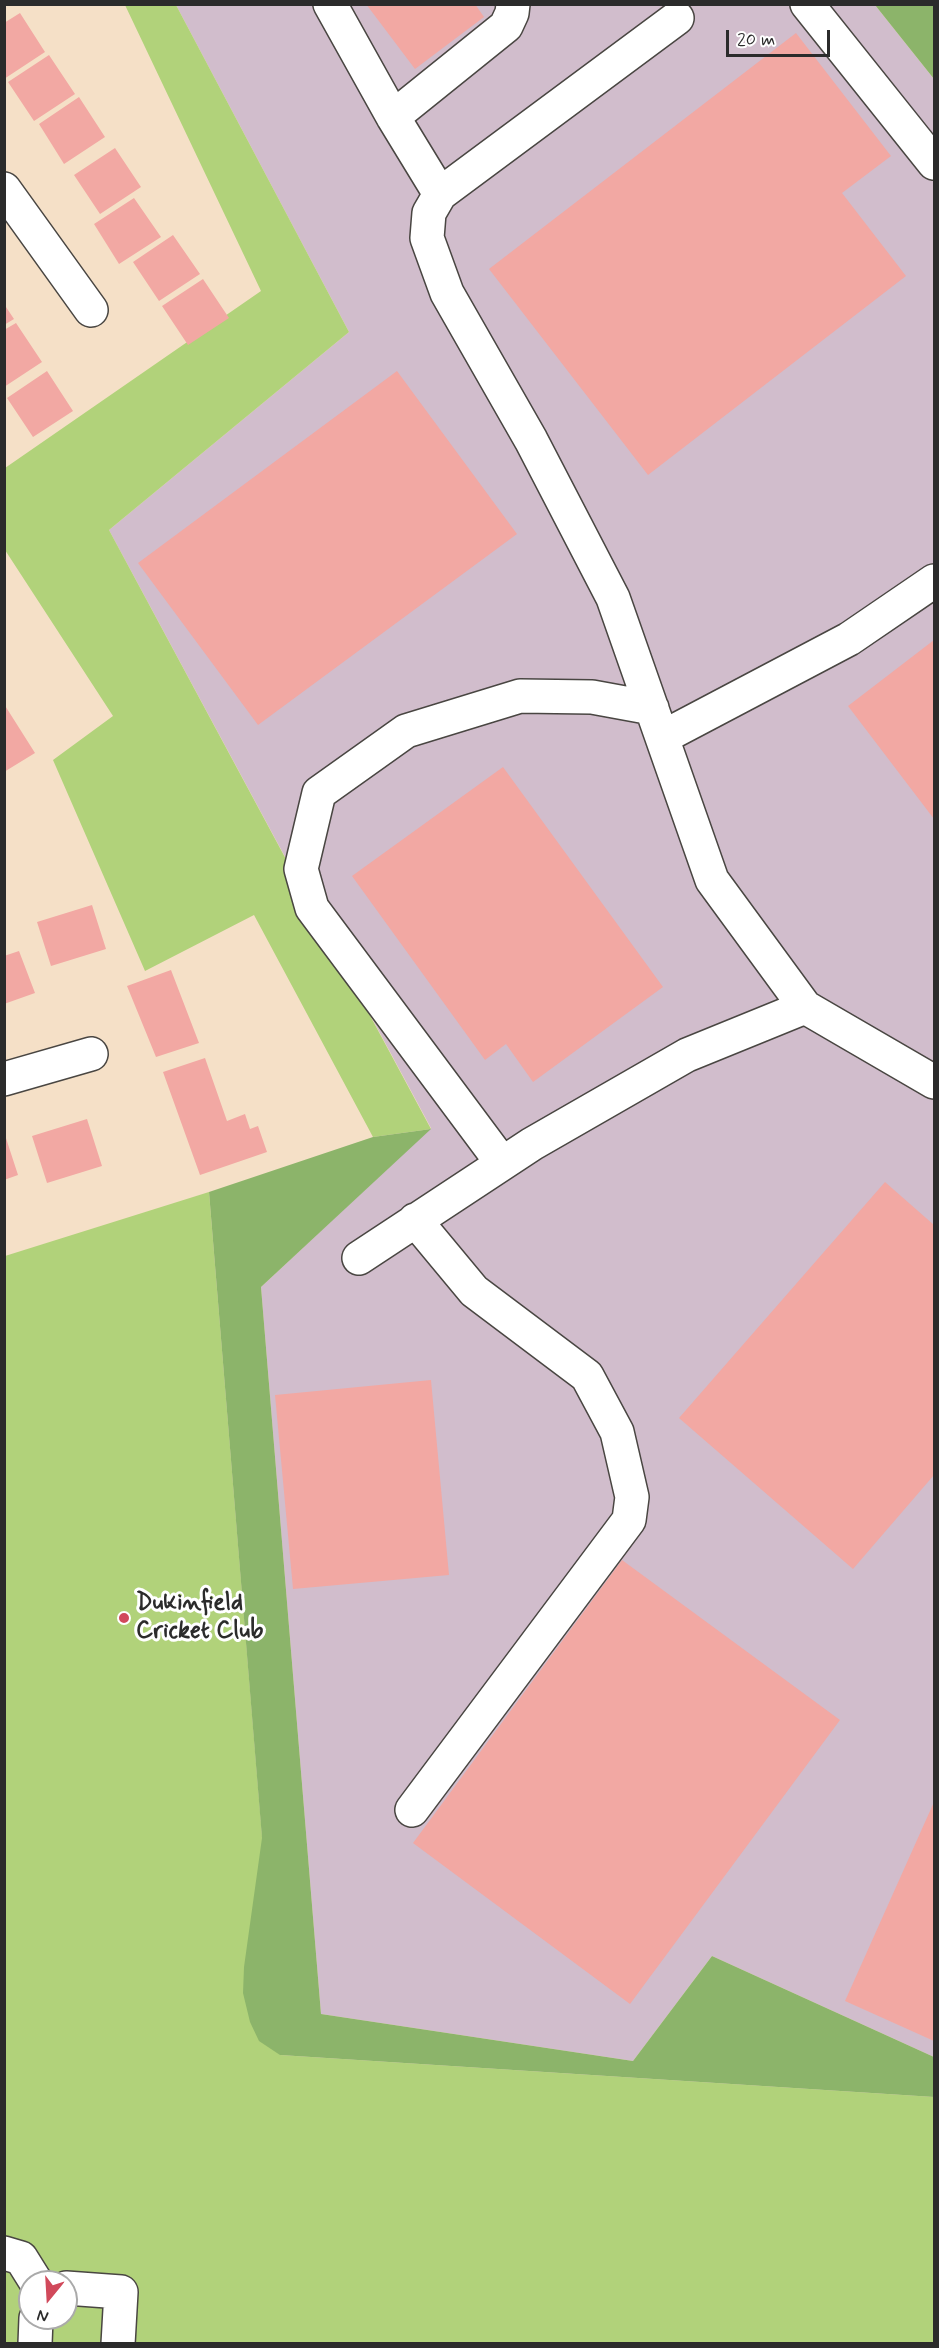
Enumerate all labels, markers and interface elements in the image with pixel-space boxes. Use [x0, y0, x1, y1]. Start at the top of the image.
scale bar [729, 18, 832, 56]
text: 20 m [737, 28, 775, 52]
place label: Dukinfield Cricket Club [136, 1590, 263, 1646]
marker: Dukinfield Cricket Club [117, 1611, 131, 1625]
north arrow [18, 2270, 78, 2330]
text: N [35, 2304, 51, 2327]

